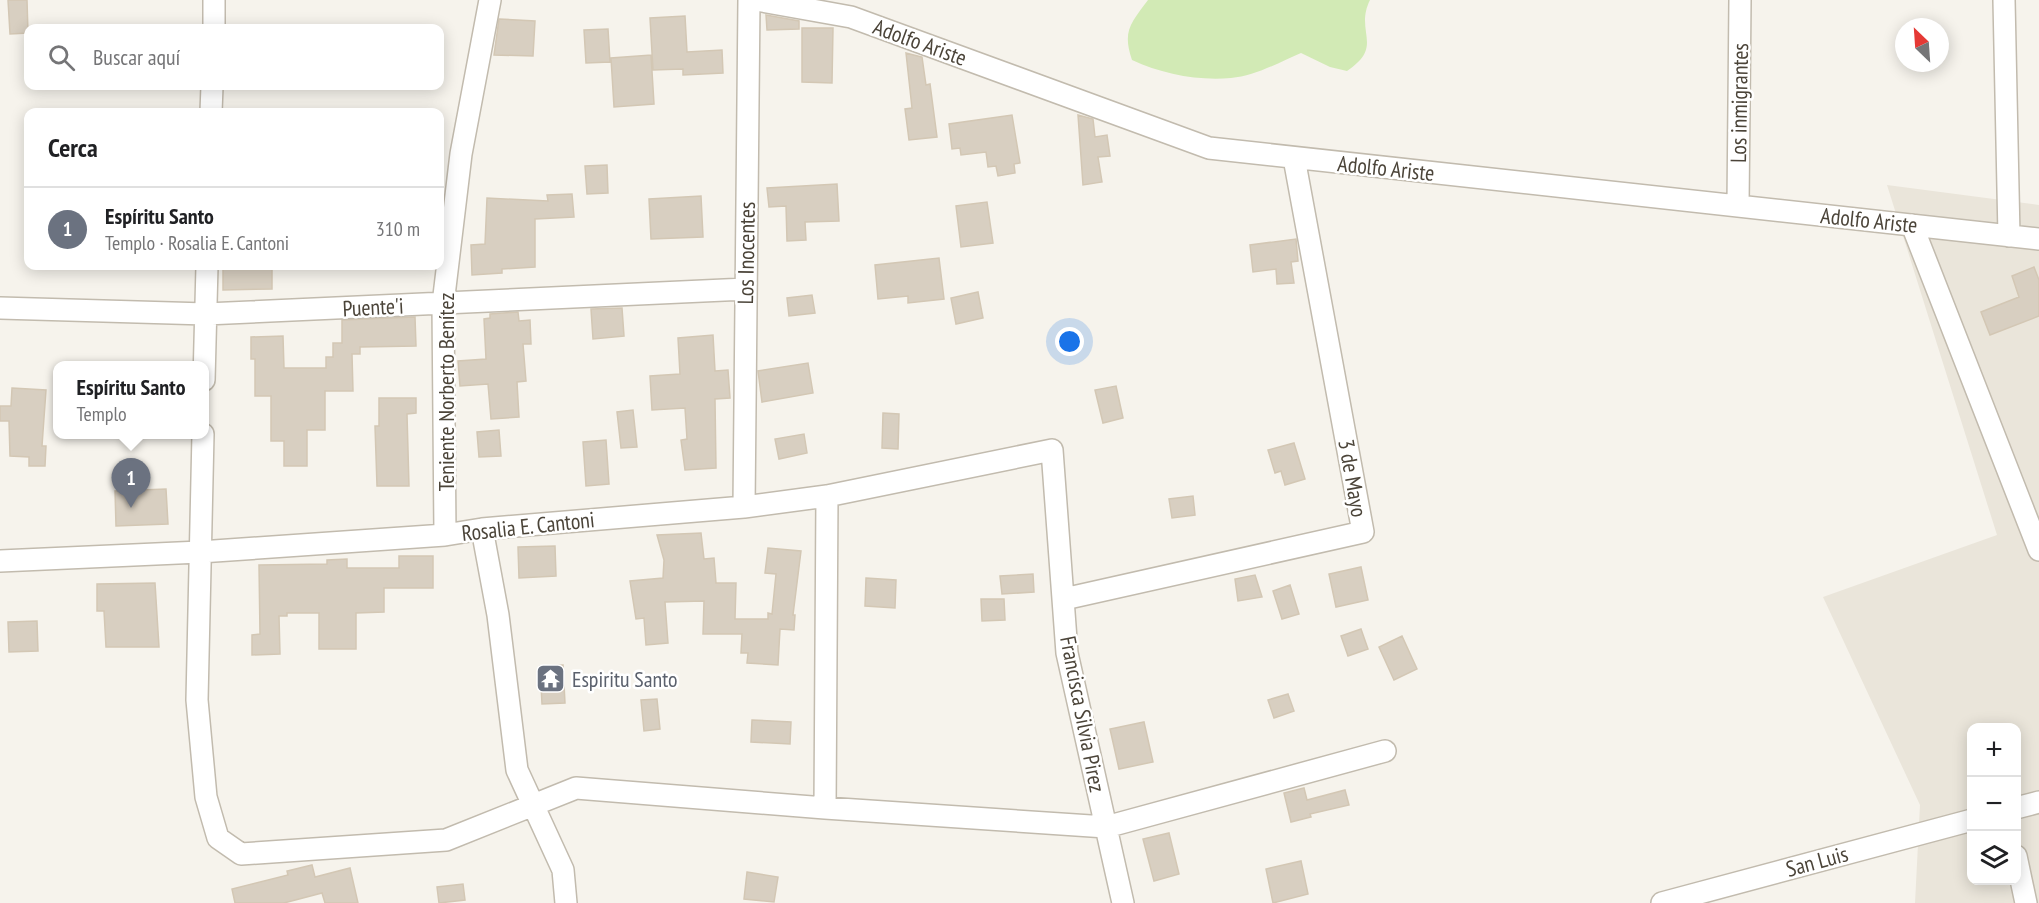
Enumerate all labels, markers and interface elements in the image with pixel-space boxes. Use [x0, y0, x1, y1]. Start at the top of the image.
street label: Adolfo Ariste [870, 12, 970, 72]
north arrow [1895, 18, 1949, 72]
search box [24, 24, 444, 90]
icon: search [45, 41, 78, 74]
text: Buscar aquí [93, 43, 180, 71]
street label: Los inmigrantes [1724, 43, 1754, 163]
text: Cerca [48, 131, 98, 164]
street label: Adolfo Ariste [1336, 149, 1436, 187]
street label: Los Inocentes [731, 201, 761, 305]
street label: Adolfo Ariste [1819, 201, 1919, 239]
text: Espíritu Santo [105, 202, 214, 230]
text: 1 [63, 216, 72, 242]
text: 310 m [376, 216, 420, 242]
text: Templo · Rosalia E. Cantoni [105, 230, 289, 256]
street label: Puente'i [342, 291, 404, 323]
street label: Teniente Norberto Benítez [432, 293, 460, 491]
your location [1055, 327, 1084, 356]
popup [53, 361, 209, 439]
text: Espíritu Santo [77, 373, 185, 401]
text: Templo [77, 401, 127, 427]
street label: 3 de Mayo [1332, 437, 1374, 519]
pin: 1 [112, 458, 150, 508]
street label: Rosalia E. Cantoni [460, 505, 596, 547]
street label: Francisca Silvia Pirez [1054, 634, 1112, 795]
temple icon: Espiritu Santo [535, 663, 567, 695]
place label: Espiritu Santo [572, 665, 678, 693]
map controls [1967, 723, 2021, 885]
button: + [1967, 723, 2021, 777]
button: − [1967, 777, 2021, 831]
button: layers [1967, 831, 2021, 885]
street label: San Luis [1783, 839, 1851, 883]

